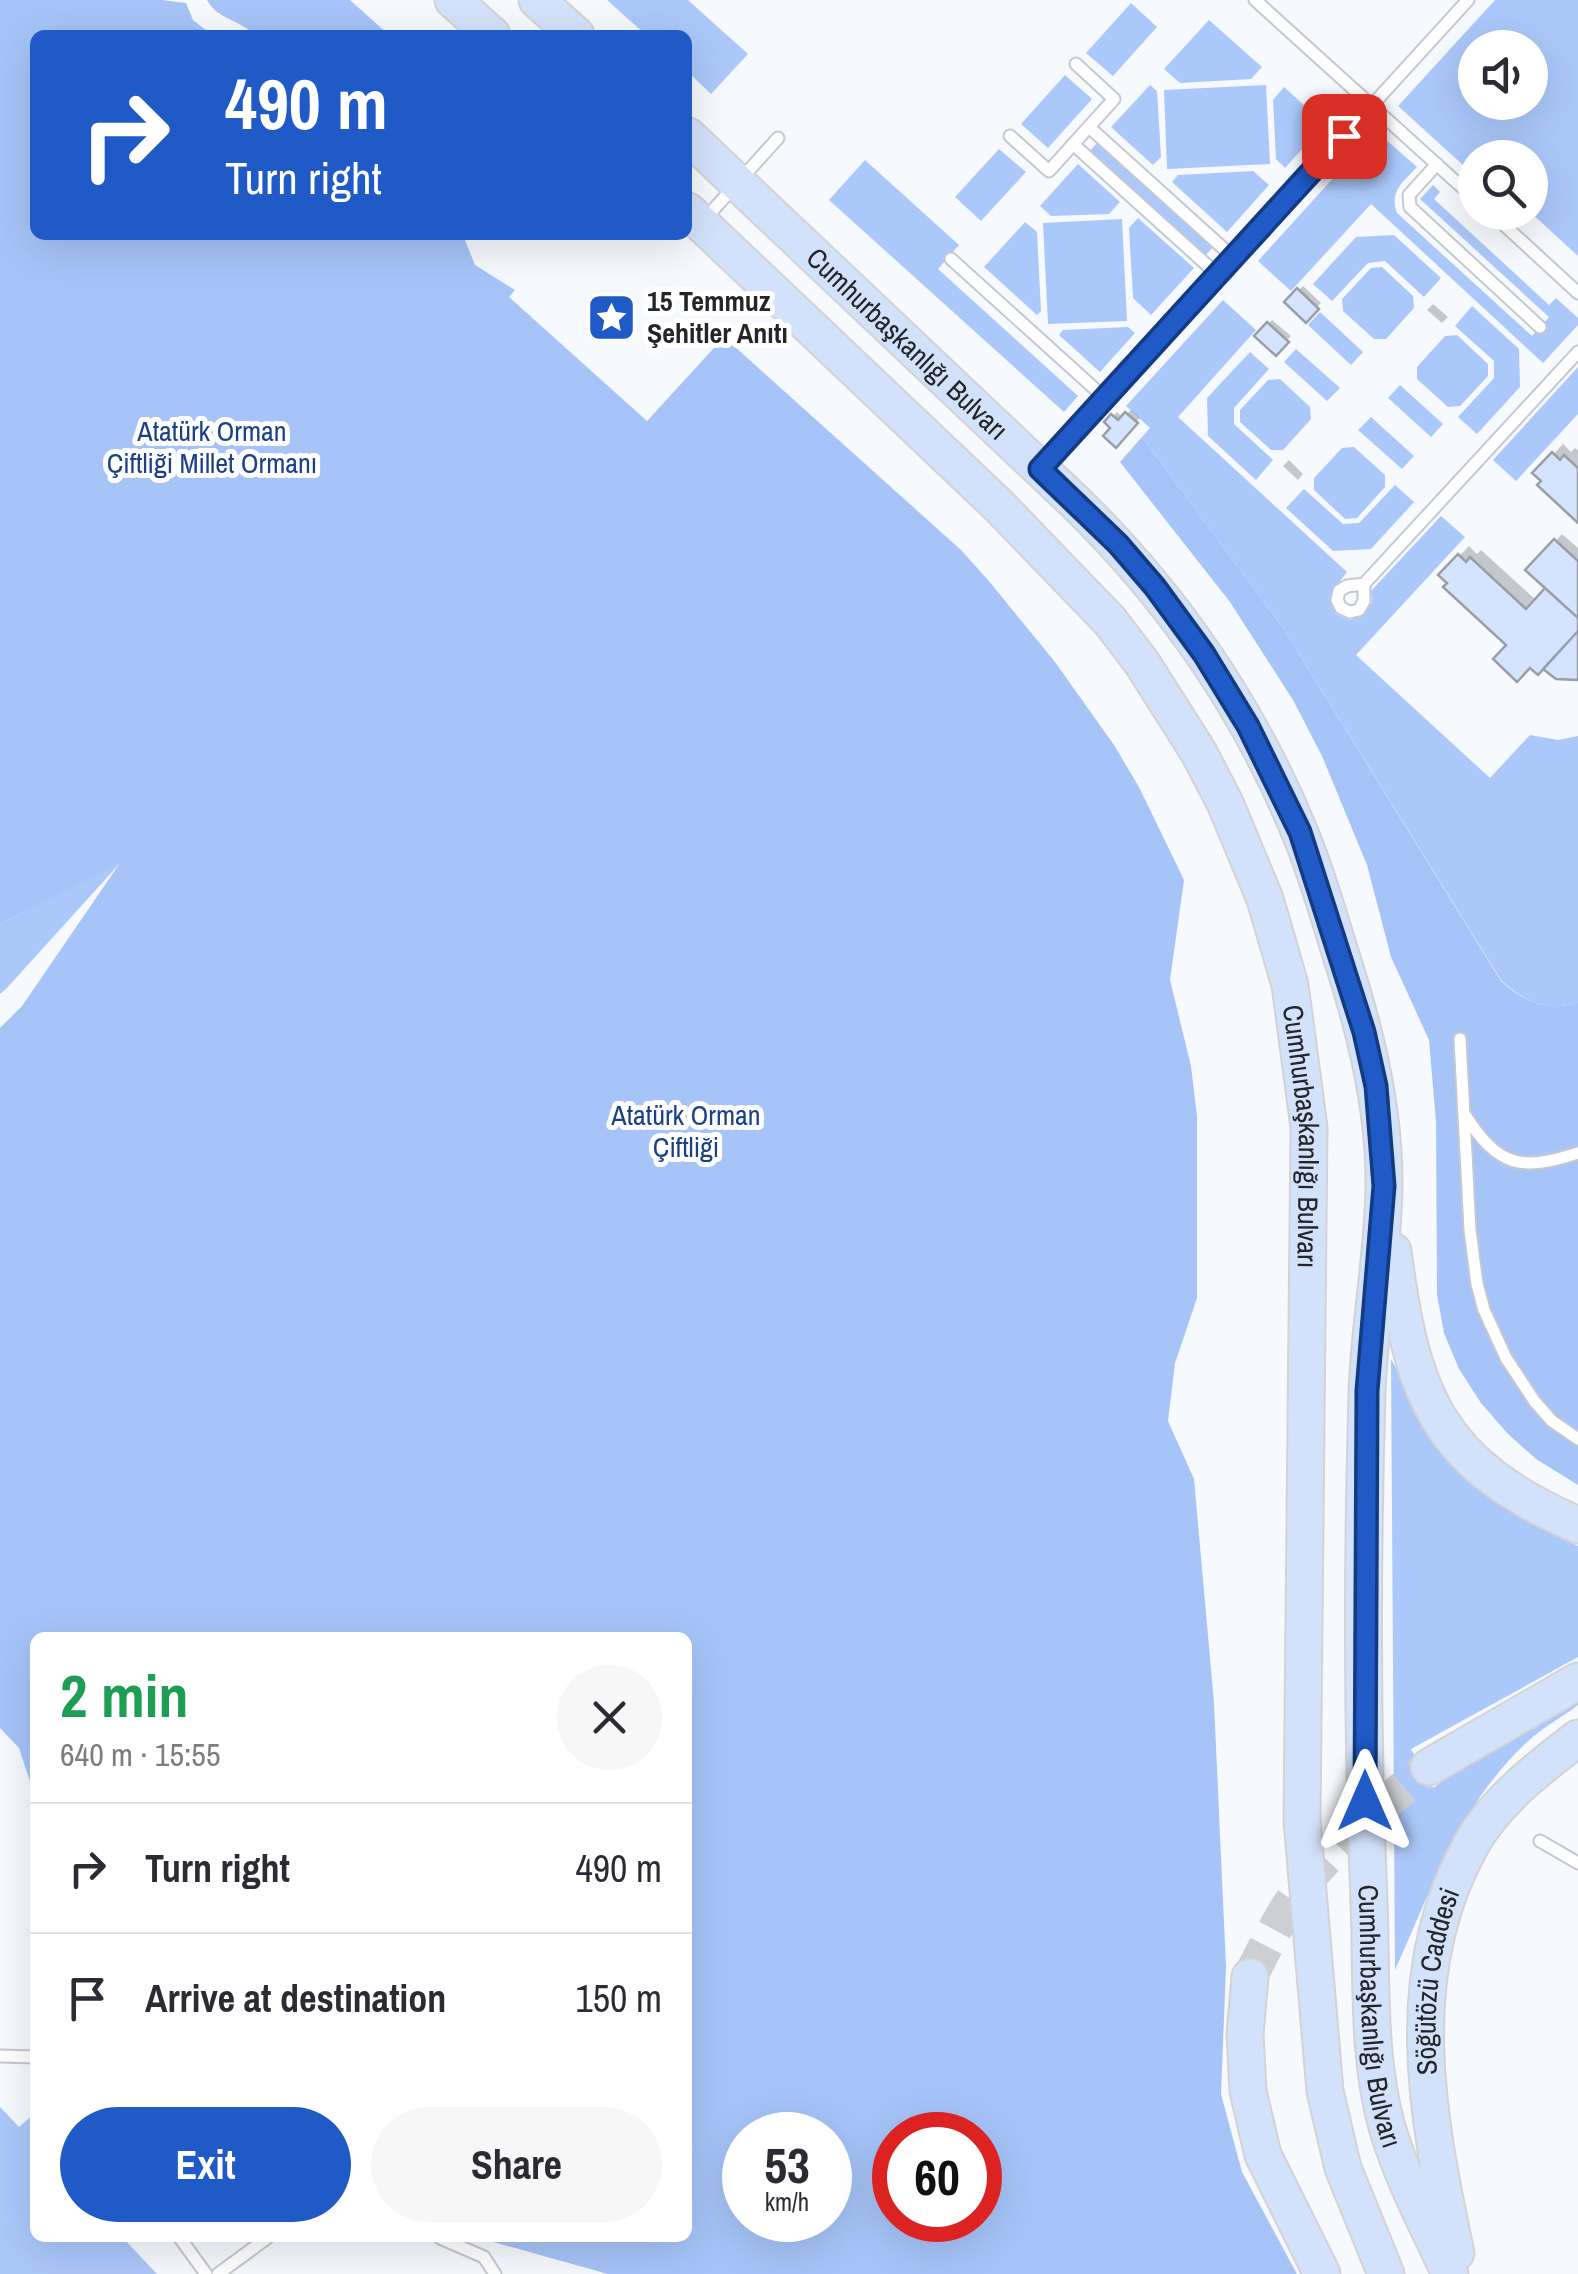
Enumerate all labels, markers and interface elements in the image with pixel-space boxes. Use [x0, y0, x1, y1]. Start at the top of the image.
map controls [1458, 30, 1548, 230]
button: sound [1458, 30, 1548, 120]
text: 490 m [225, 57, 388, 151]
icon: right [60, 70, 190, 200]
pin [1302, 94, 1387, 179]
icon: arrive [1317, 109, 1372, 164]
button: search [1458, 140, 1548, 230]
text: Turn right [225, 147, 382, 208]
street label: Cumhurbaşkanlığı Bulvarı [798, 239, 1017, 448]
place label: 15 Temmuz Şehitler Anıtı [647, 282, 788, 352]
place icon: 15 Temmuz Şehitler Anıtı [586, 291, 638, 343]
park label: Atatürk Orman Çiftliği Millet Ormanı [107, 412, 317, 482]
street label: Cumhurbaşkanlığı Bulvarı [1274, 1002, 1328, 1268]
park label: Atatürk Orman Çiftliği [610, 1096, 761, 1166]
text: 2 min [60, 1655, 189, 1736]
button: close [557, 1665, 662, 1770]
text: 640 m · 15:55 [60, 1733, 220, 1776]
position arrow [1313, 1749, 1417, 1853]
icon: right [60, 1841, 115, 1896]
text: Turn right [145, 1843, 290, 1894]
text: 490 m [575, 1843, 662, 1894]
street label: Söğütözü Caddesi [1406, 1882, 1468, 2076]
street label: Cumhurbaşkanlığı Bulvarı [1349, 1884, 1411, 2153]
icon: arrive [60, 1971, 115, 2026]
text: Arrive at destination [145, 1973, 446, 2024]
text: 150 m [575, 1973, 662, 2024]
button: Exit [60, 2107, 351, 2222]
button: Share [371, 2107, 662, 2222]
speed limit sign: 60 [872, 2112, 1002, 2242]
text: 53 [764, 2131, 810, 2199]
text: km/h [765, 2185, 809, 2219]

